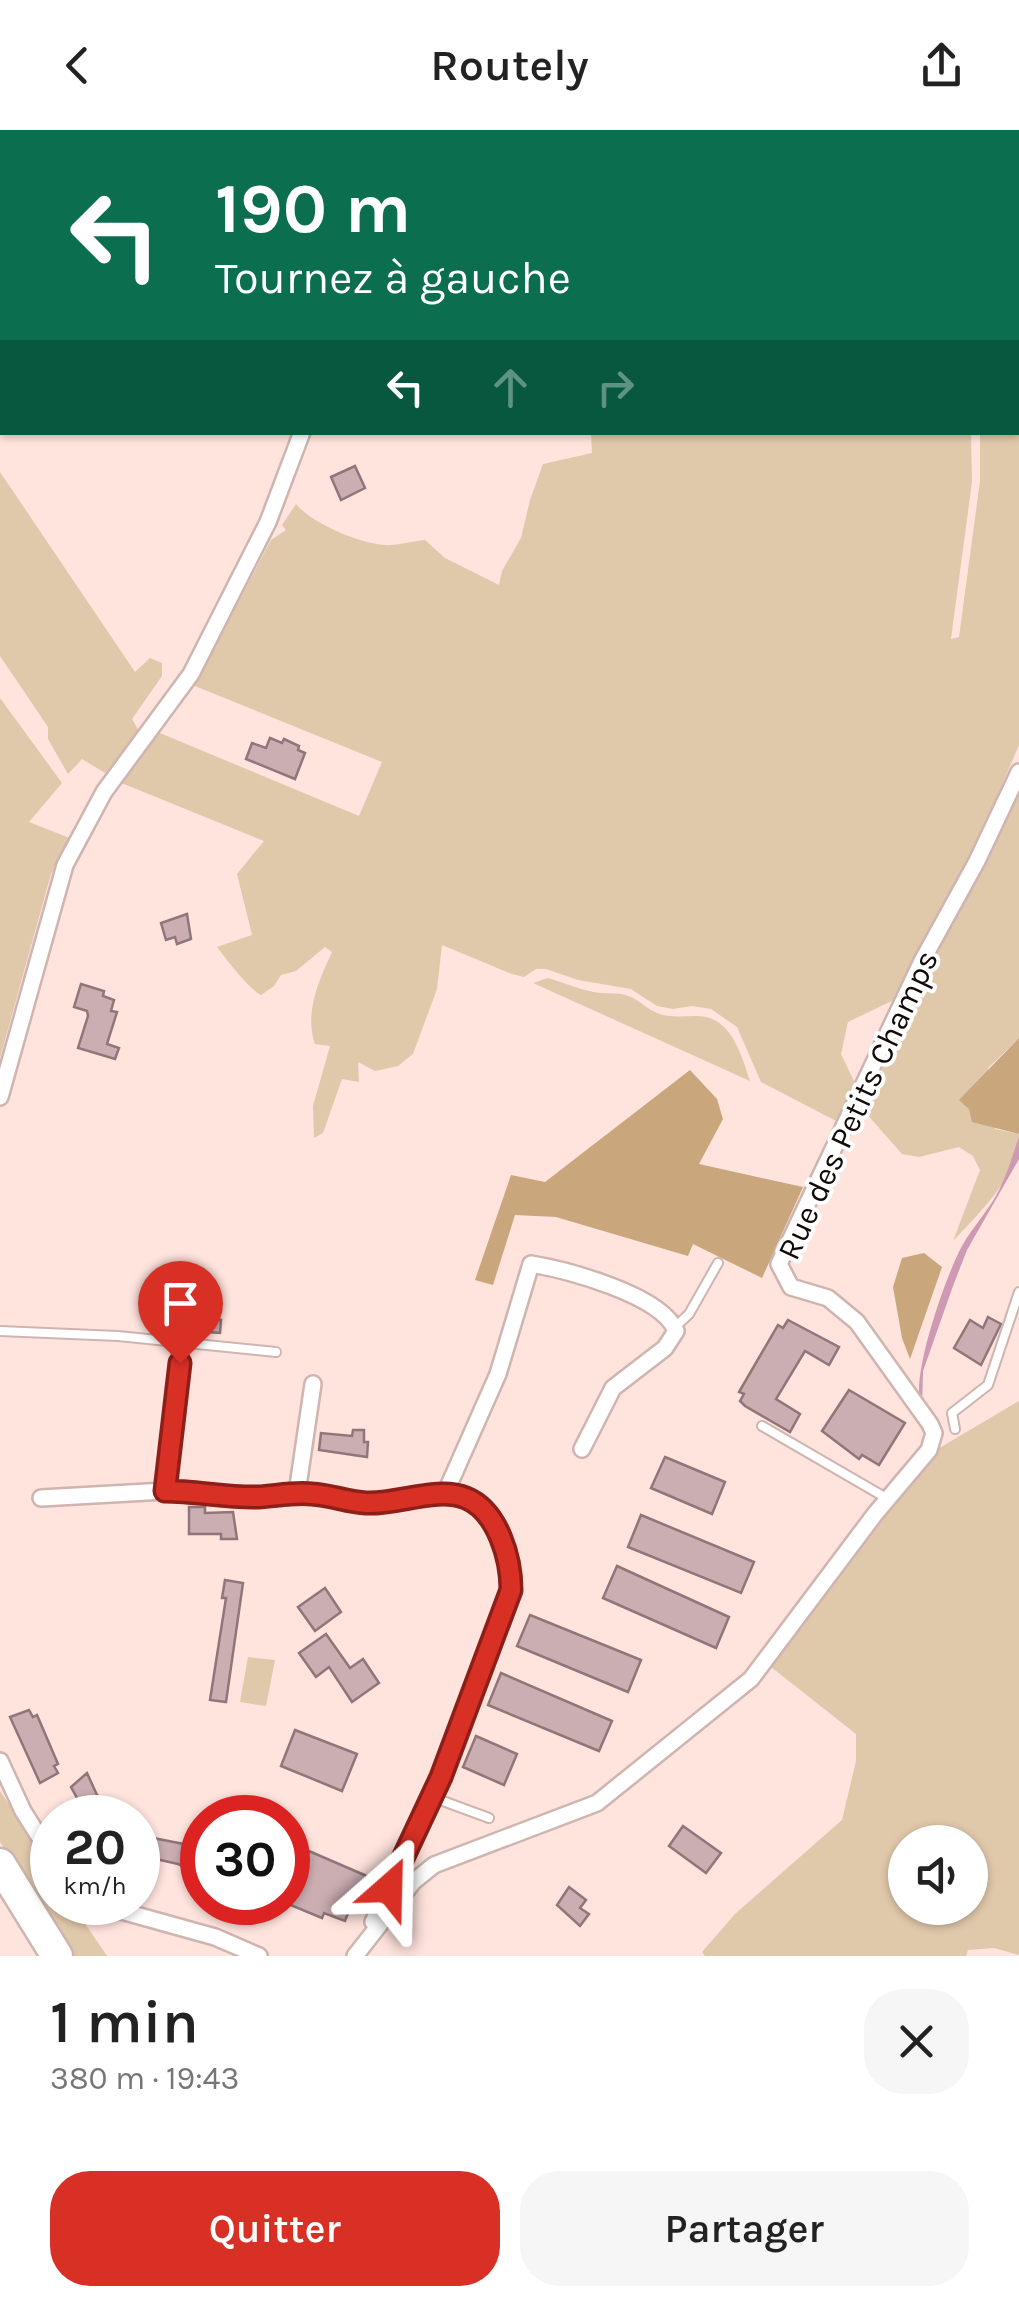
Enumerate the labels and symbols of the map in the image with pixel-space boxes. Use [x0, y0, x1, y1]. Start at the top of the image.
street label: Rue des Petits Champs [770, 944, 946, 1266]
pin [138, 1261, 223, 1364]
speed limit sign: 30 [180, 1795, 310, 1925]
position arrow [337, 1836, 441, 1940]

